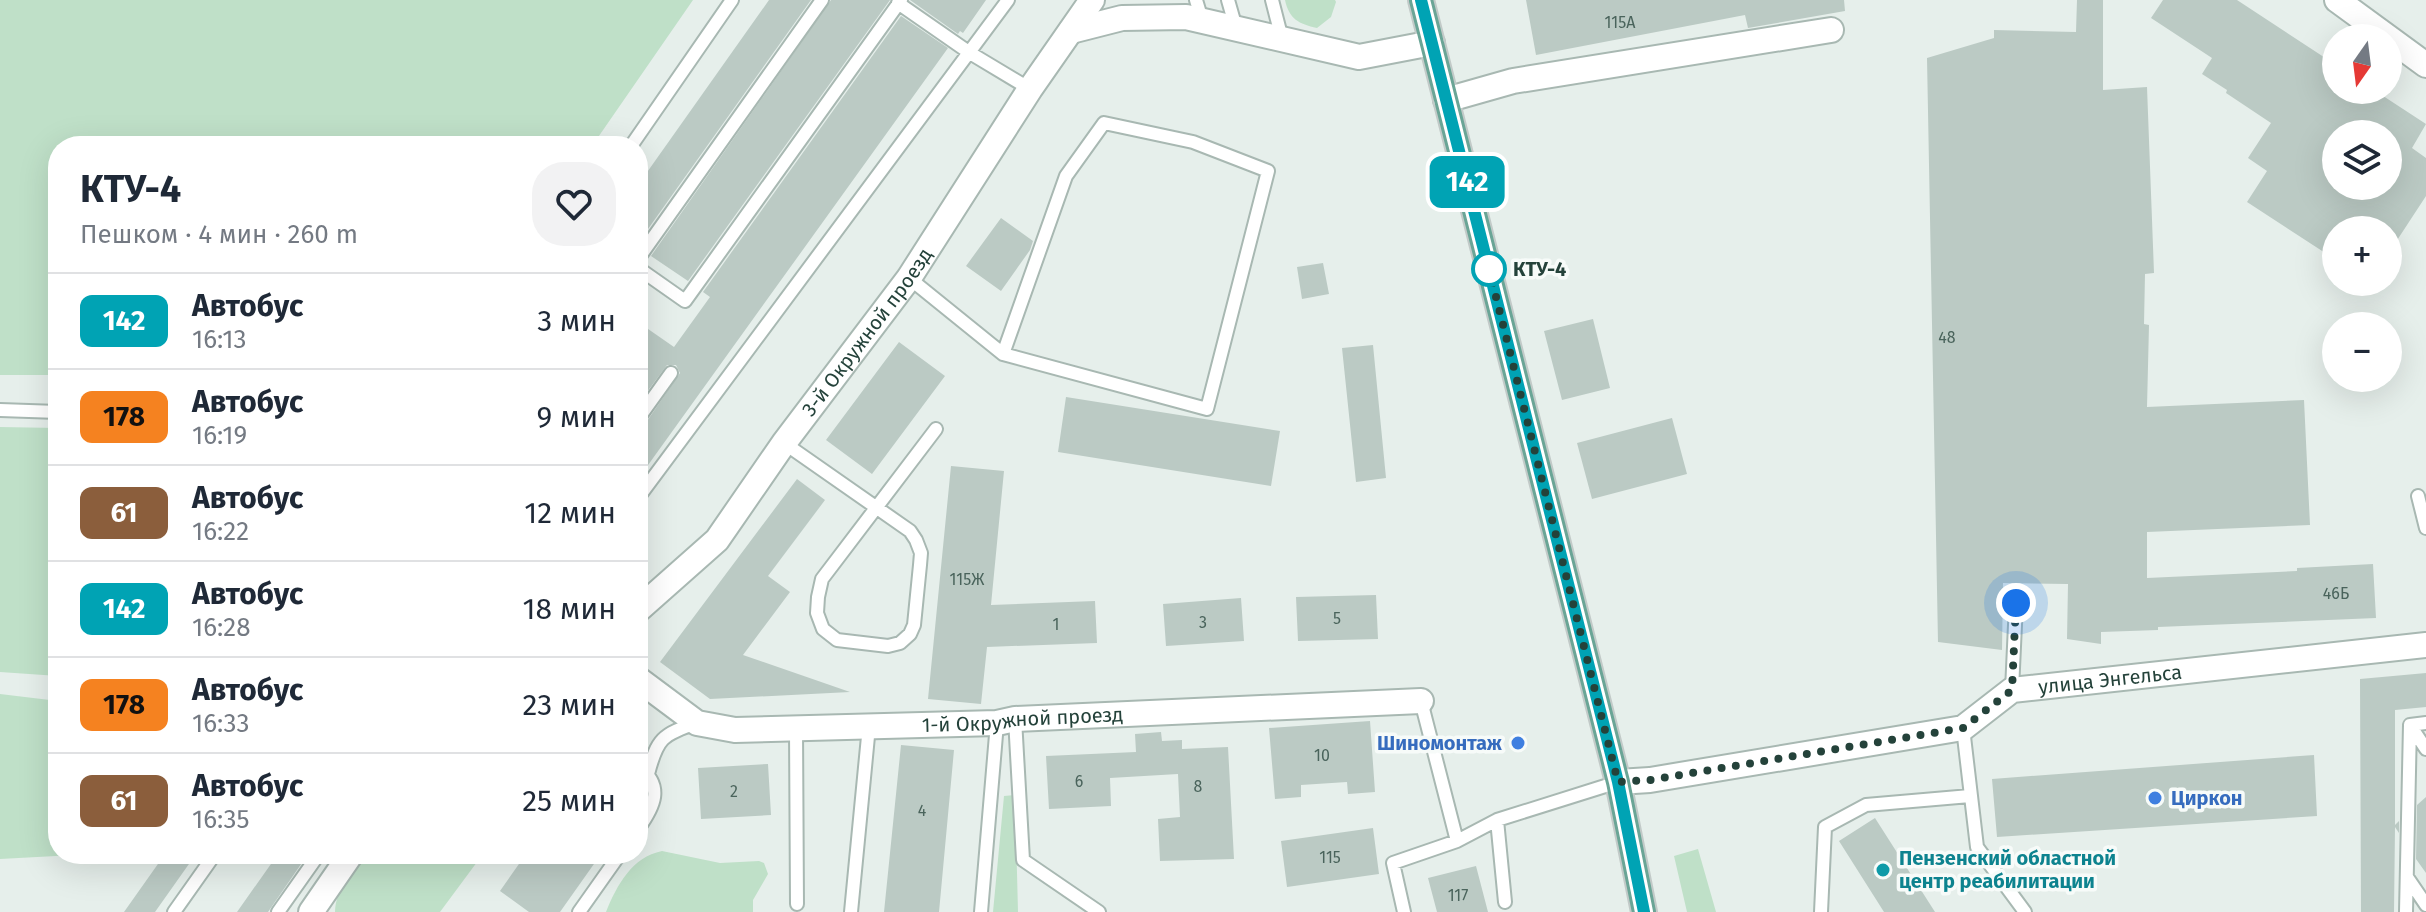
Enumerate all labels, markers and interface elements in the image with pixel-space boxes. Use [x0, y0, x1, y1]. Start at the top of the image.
house number: 115А [1605, 13, 1636, 32]
north arrow [2322, 24, 2402, 104]
map controls [2322, 24, 2402, 392]
button: layers [2322, 120, 2402, 200]
line badge: 142 [1421, 156, 1513, 208]
button: heart [532, 162, 616, 246]
text: 142 [1446, 165, 1488, 198]
text: КТУ-4 [80, 166, 181, 212]
button: + [2322, 216, 2402, 296]
text: Пешком · 4 мин · 260 m [80, 219, 358, 250]
street label: 3-й Окружной проезд [797, 244, 937, 421]
marker: КТУ-4 [1472, 252, 1506, 286]
place label: КТУ-4 [1513, 257, 1566, 281]
text: Автобус [192, 288, 303, 324]
text: 3 мин [537, 303, 616, 339]
text: 142 [103, 304, 145, 337]
button: − [2322, 312, 2402, 392]
text: 16:13 [192, 324, 247, 355]
house number: 48 [1938, 328, 1956, 347]
text: Автобус [192, 384, 303, 420]
text: 9 мин [536, 399, 616, 435]
text: 178 [103, 400, 145, 433]
text: 16:19 [192, 420, 247, 451]
text: Автобус [192, 480, 303, 516]
text: 12 мин [524, 495, 616, 531]
text: 61 [110, 496, 138, 529]
text: 16:22 [192, 516, 249, 547]
house number: 115Ж [950, 570, 985, 589]
text: Автобус [192, 576, 303, 612]
your location [1996, 583, 2036, 623]
house number: 46Б [2323, 584, 2349, 603]
text: 18 мин [523, 591, 616, 627]
text: 142 [103, 592, 145, 625]
house number: 5 [1333, 609, 1341, 628]
text: 16:28 [192, 612, 251, 643]
house number: 3 [1199, 613, 1207, 632]
house number: 1 [1053, 615, 1059, 634]
street label: улица Энгельса [2037, 660, 2183, 699]
text: Автобус [192, 672, 303, 708]
text: 23 мин [522, 687, 616, 723]
text: 178 [103, 688, 145, 721]
street label: 1-й Окружной проезд [921, 702, 1124, 737]
text: 16:33 [192, 708, 250, 739]
place label: Шиномонтаж [1377, 731, 1503, 755]
marker: Шиномонтаж [1509, 734, 1527, 752]
house number: 10 [1314, 746, 1330, 765]
text: Автобус [192, 768, 303, 804]
house number: 6 [1075, 772, 1083, 791]
house number: 8 [1194, 777, 1203, 796]
house number: 2 [730, 782, 738, 801]
text: 25 мин [522, 783, 616, 819]
text: 61 [110, 784, 138, 817]
place label: Циркон [2171, 786, 2243, 810]
marker: Циркон [2146, 789, 2164, 807]
house number: 4 [918, 801, 927, 820]
text: 16:35 [192, 804, 250, 835]
place label: Пензенский областной центр реабилитации [1899, 846, 2116, 893]
house number: 115 [1319, 848, 1341, 867]
marker: Пензенский областной центр реабилитации [1874, 861, 1892, 879]
house number: 117 [1448, 886, 1468, 905]

